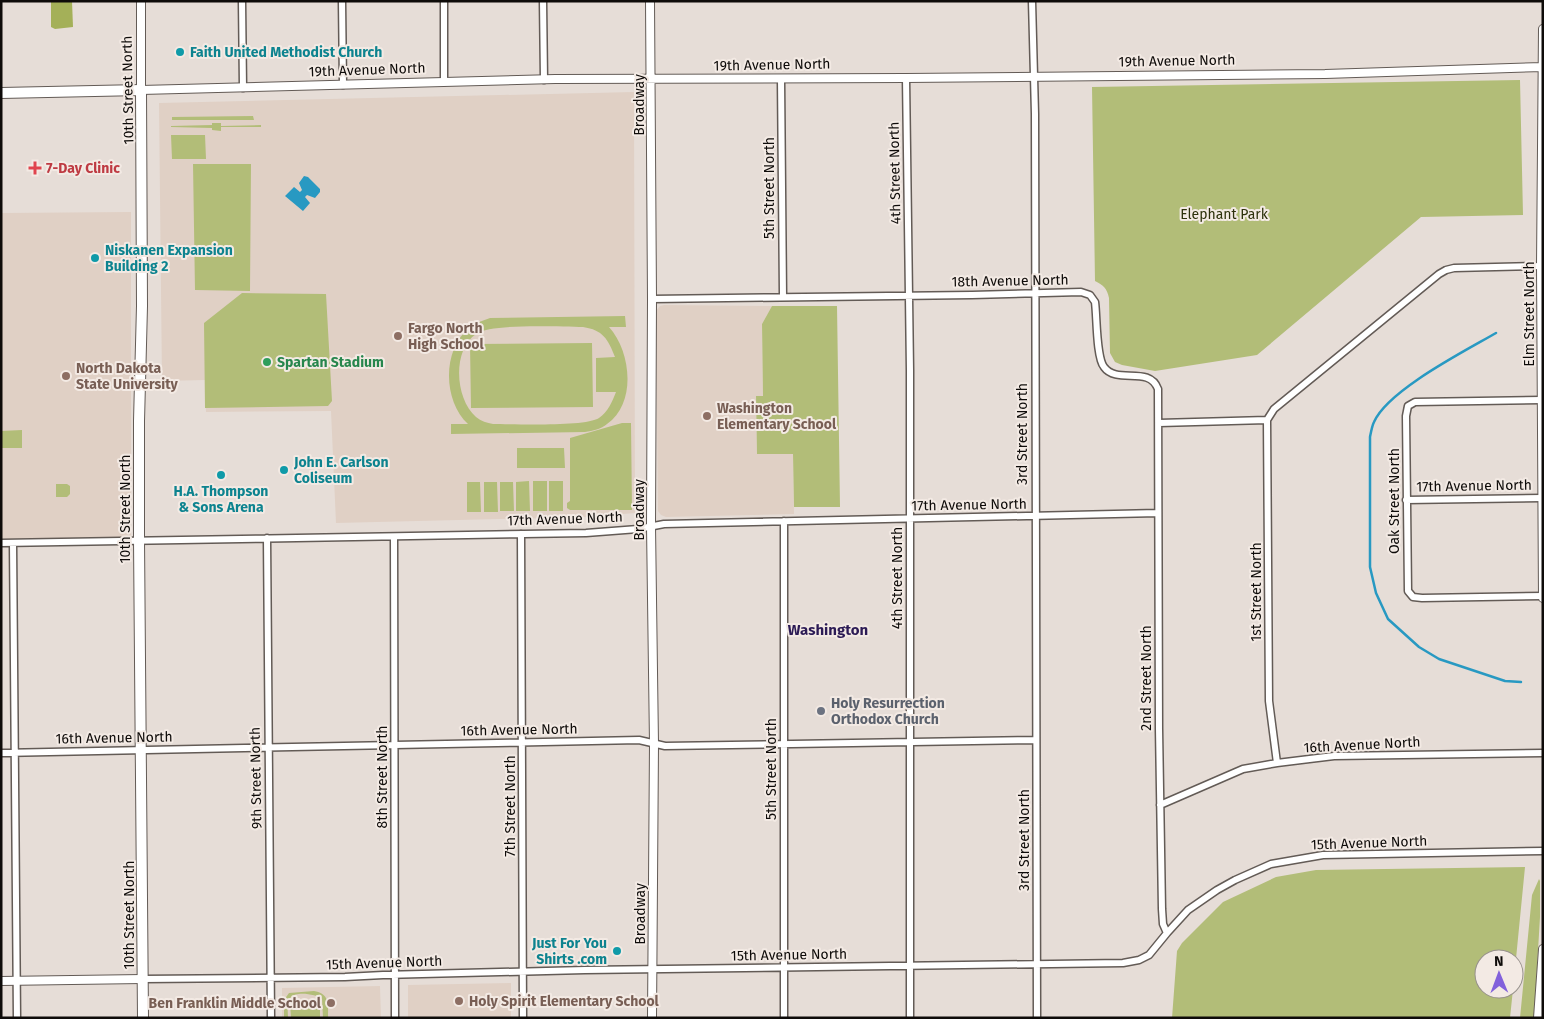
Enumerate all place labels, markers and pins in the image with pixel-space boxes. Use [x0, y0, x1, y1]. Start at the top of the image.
place label: Faith United Methodist Church [190, 44, 382, 61]
marker: Faith United Methodist Church [174, 46, 186, 58]
place label: 7-Day Clinic [46, 160, 120, 177]
marker: 7-Day Clinic [28, 161, 42, 175]
place label: Niskanen Expansion Building 2 [105, 242, 233, 275]
marker: Niskanen Expansion Building 2 [89, 252, 101, 264]
place label: Fargo North High School [408, 320, 485, 353]
marker: Fargo North High School [392, 330, 404, 342]
place label: Spartan Stadium [277, 354, 384, 371]
marker: Spartan Stadium [261, 356, 273, 368]
place label: North Dakota State University [76, 360, 179, 393]
marker: North Dakota State University [60, 370, 72, 382]
place label: Washington Elementary School [717, 400, 837, 433]
marker: Washington Elementary School [701, 410, 713, 422]
place label: John E. Carlson Coliseum [293, 454, 389, 487]
marker: John E. Carlson Coliseum [278, 464, 290, 476]
marker: H.A. Thompson & Sons Arena [215, 469, 227, 481]
place label: H.A. Thompson & Sons Arena [174, 483, 268, 516]
place label: Holy Resurrection Orthodox Church [831, 695, 945, 728]
marker: Holy Resurrection Orthodox Church [815, 705, 827, 717]
place label: Just For You Shirts .com [531, 935, 607, 968]
marker: Just For You Shirts .com [611, 945, 623, 957]
place label: Holy Spirit Elementary School [469, 993, 660, 1010]
place label: Ben Franklin Middle School [149, 995, 322, 1012]
marker: Holy Spirit Elementary School [453, 995, 465, 1007]
marker: Ben Franklin Middle School [325, 997, 337, 1009]

